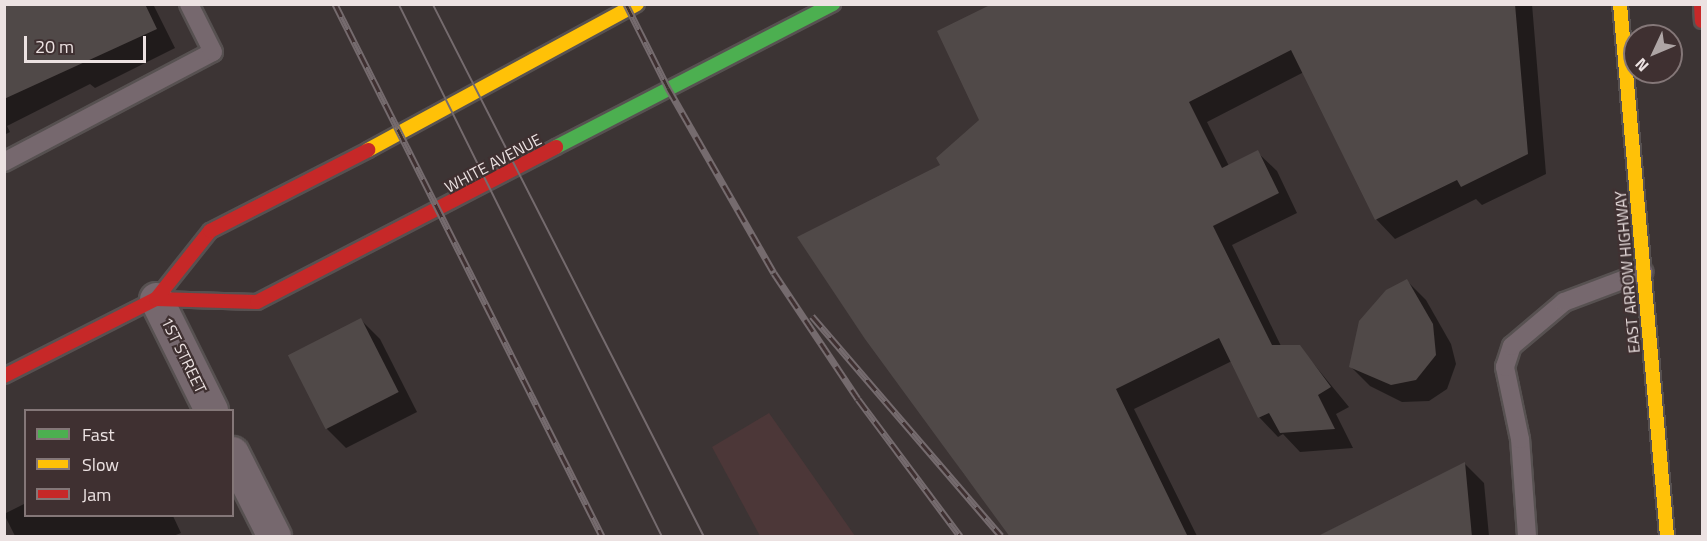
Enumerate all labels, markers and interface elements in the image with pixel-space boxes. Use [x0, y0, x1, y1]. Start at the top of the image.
scale bar [27, 24, 148, 62]
north arrow [1623, 24, 1683, 84]
text: 20 m [35, 33, 74, 60]
text: N [1629, 53, 1654, 77]
street label: WHITE AVENUE [441, 129, 545, 197]
street label: EAST ARROW HIGHWAY [1610, 190, 1644, 354]
street label: 1ST STREET [157, 314, 211, 396]
legend [24, 409, 234, 517]
text: Fast [82, 421, 115, 448]
text: Slow [82, 451, 119, 478]
text: Jam [82, 481, 111, 508]

